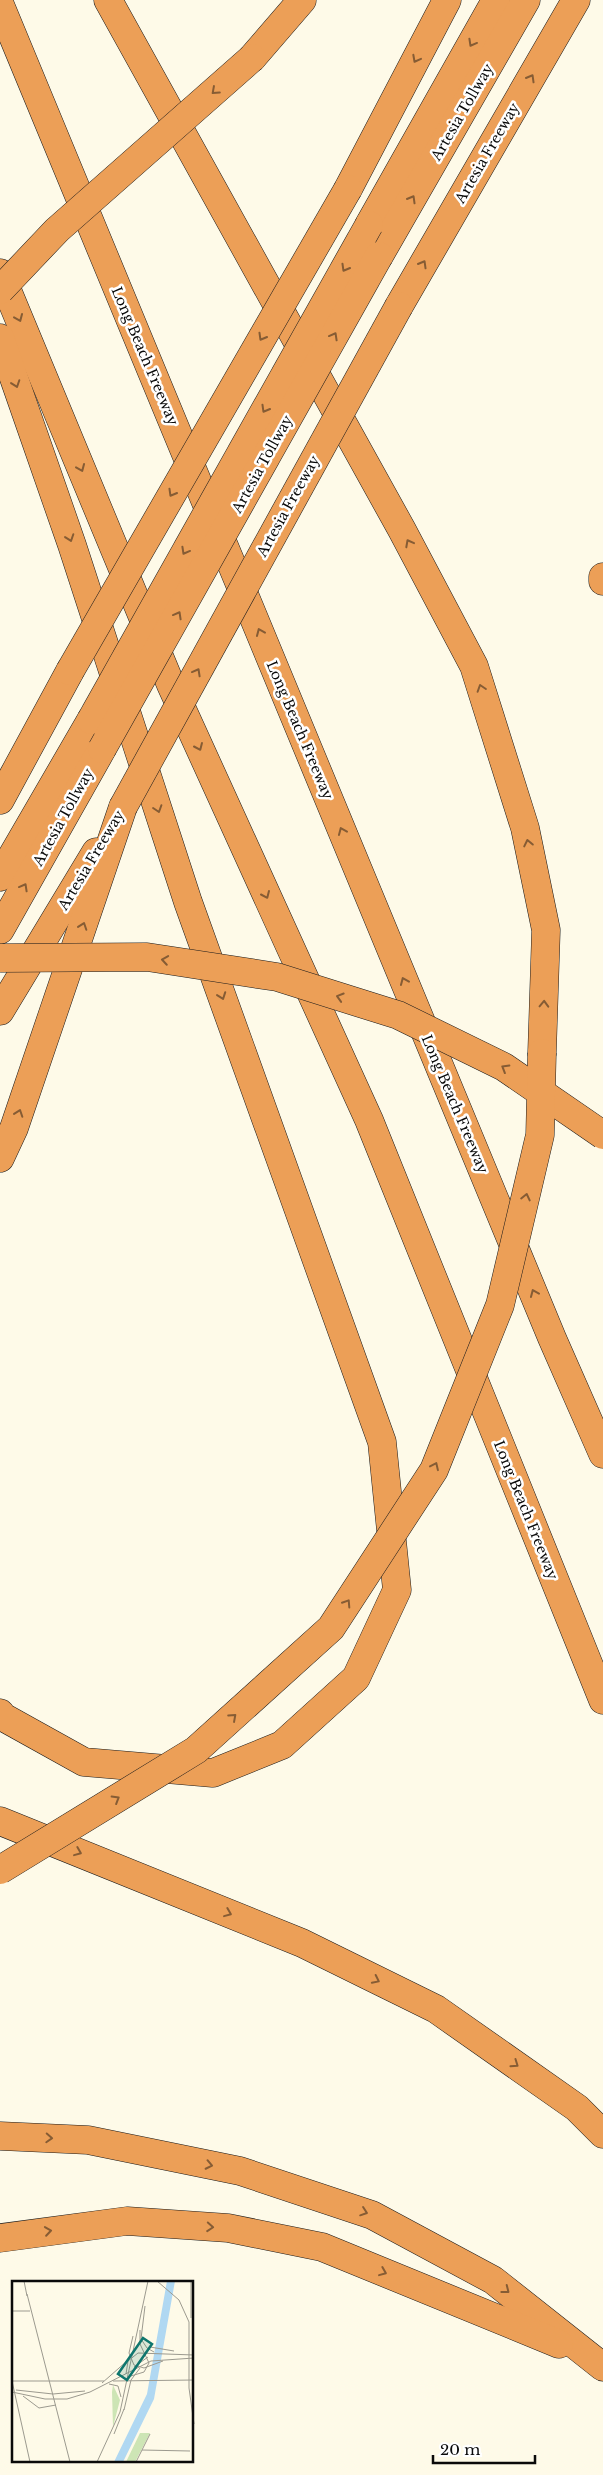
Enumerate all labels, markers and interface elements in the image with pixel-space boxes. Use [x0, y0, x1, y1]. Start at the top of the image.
one-way arrow [468, 37, 478, 46]
one-way arrow [412, 53, 422, 62]
street label: Artesia Tollway [426, 60, 497, 165]
one-way arrow [525, 74, 535, 83]
one-way arrow [212, 85, 221, 93]
street label: Artesia Freeway [450, 99, 523, 207]
one-way arrow [405, 195, 415, 204]
one-way arrow [417, 260, 427, 269]
one-way arrow [341, 262, 351, 271]
street label: Long Beach Freeway [108, 284, 182, 428]
one-way arrow [12, 313, 23, 322]
one-way arrow [259, 332, 269, 341]
one-way arrow [328, 332, 338, 341]
one-way arrow [10, 380, 20, 388]
one-way arrow [261, 403, 271, 412]
street label: Artesia Tollway [227, 412, 296, 517]
street label: Artesia Freeway [252, 452, 323, 561]
one-way arrow [75, 463, 85, 472]
one-way arrow [169, 487, 179, 496]
one-way arrow [64, 533, 74, 542]
one-way arrow [405, 539, 415, 548]
one-way arrow [181, 545, 191, 554]
one-way arrow [171, 611, 181, 620]
one-way arrow [255, 629, 265, 637]
street label: Long Beach Freeway [263, 658, 337, 802]
one-way arrow [191, 669, 201, 678]
one-way arrow [477, 684, 487, 693]
one-way arrow [193, 742, 204, 751]
street label: Artesia Tollway [28, 765, 97, 870]
one-way arrow [152, 804, 162, 813]
street label: Artesia Freeway [54, 807, 128, 914]
one-way arrow [338, 827, 348, 836]
one-way arrow [524, 839, 534, 848]
one-way arrow [18, 884, 28, 893]
one-way arrow [260, 890, 271, 899]
one-way arrow [77, 922, 87, 931]
one-way arrow [160, 955, 169, 965]
one-way arrow [400, 977, 411, 986]
one-way arrow [216, 991, 226, 999]
one-way arrow [337, 993, 345, 1003]
one-way arrow [538, 1000, 549, 1008]
street label: Long Beach Freeway [418, 1032, 492, 1176]
one-way arrow [501, 1065, 510, 1075]
one-way arrow [13, 1109, 23, 1118]
one-way arrow [520, 1193, 531, 1202]
one-way arrow [529, 1289, 540, 1298]
street label: Long Beach Freeway [490, 1438, 562, 1582]
one-way arrow [428, 1463, 438, 1472]
one-way arrow [341, 1600, 351, 1609]
one-way arrow [227, 1714, 236, 1723]
one-way arrow [111, 1796, 120, 1805]
one-way arrow [73, 1846, 82, 1857]
one-way arrow [223, 1907, 232, 1918]
one-way arrow [371, 1974, 380, 1984]
one-way arrow [509, 2058, 519, 2067]
one-way arrow [45, 2133, 53, 2144]
one-way arrow [204, 2159, 213, 2170]
one-way arrow [359, 2206, 368, 2216]
one-way arrow [206, 2221, 214, 2232]
one-way arrow [45, 2226, 53, 2237]
one-way arrow [378, 2265, 387, 2276]
inset map [12, 2281, 194, 2462]
one-way arrow [500, 2285, 509, 2293]
scale bar [433, 2432, 536, 2464]
text: 20 m [440, 2440, 480, 2459]

